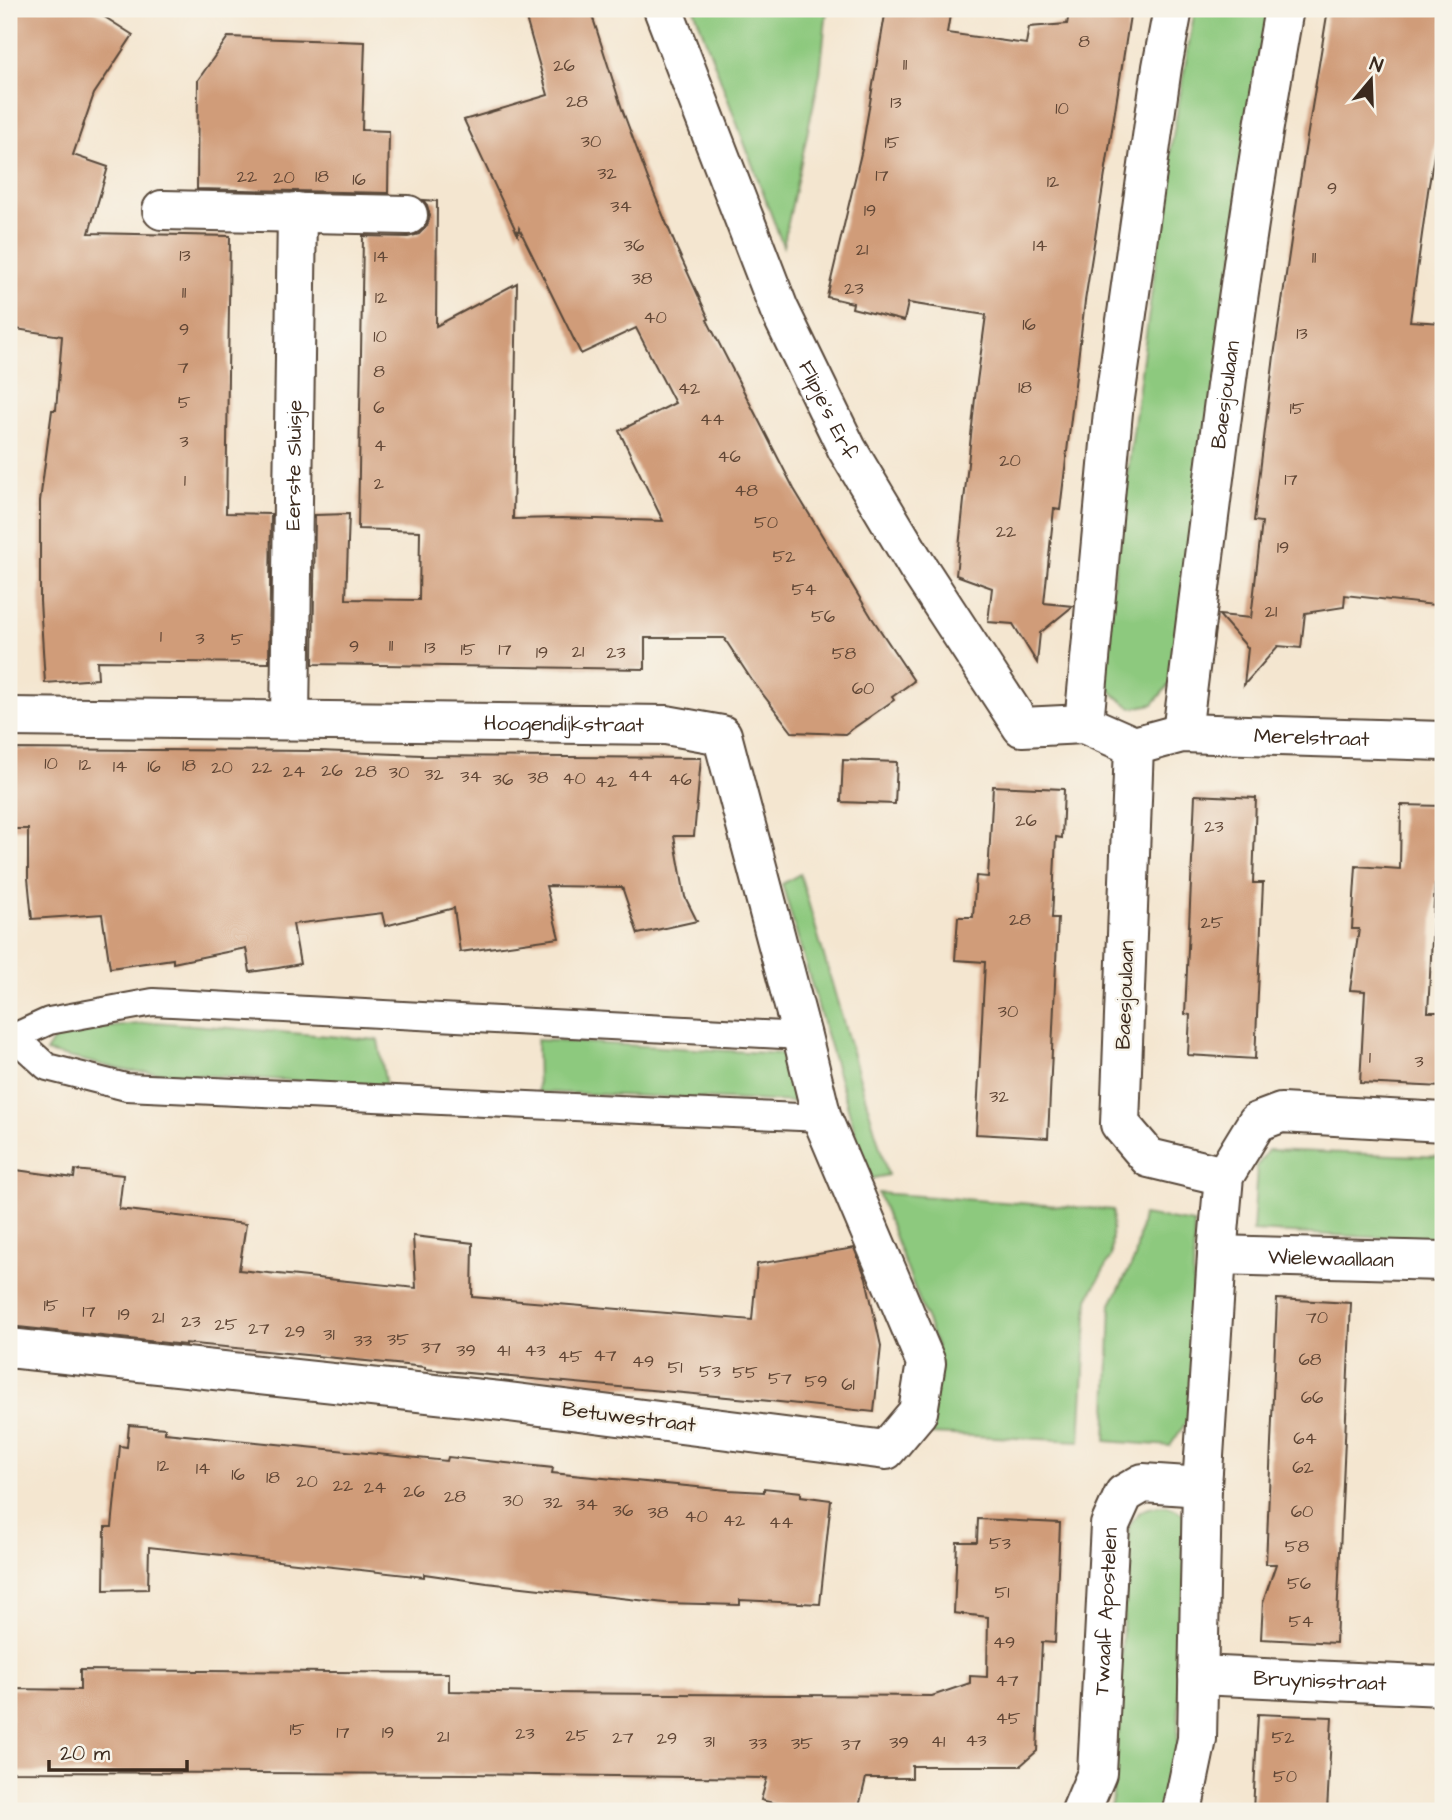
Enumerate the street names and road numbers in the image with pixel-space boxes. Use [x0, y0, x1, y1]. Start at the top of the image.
street label: Baesjoulaan [1203, 339, 1247, 451]
street label: Flipje's Erf [792, 356, 865, 466]
street label: Eerste Sluisje [278, 400, 309, 531]
street label: Hoogendijkstraat [484, 708, 645, 740]
street label: Merelstraat [1253, 721, 1370, 753]
street label: Baesjoulaan [1109, 940, 1141, 1050]
street label: Wielewaallaan [1268, 1242, 1394, 1274]
street label: Betuwestraat [561, 1394, 698, 1440]
street label: Twaalf Apostelen [1087, 1527, 1124, 1696]
street label: Bruynisstraat [1253, 1663, 1388, 1698]

